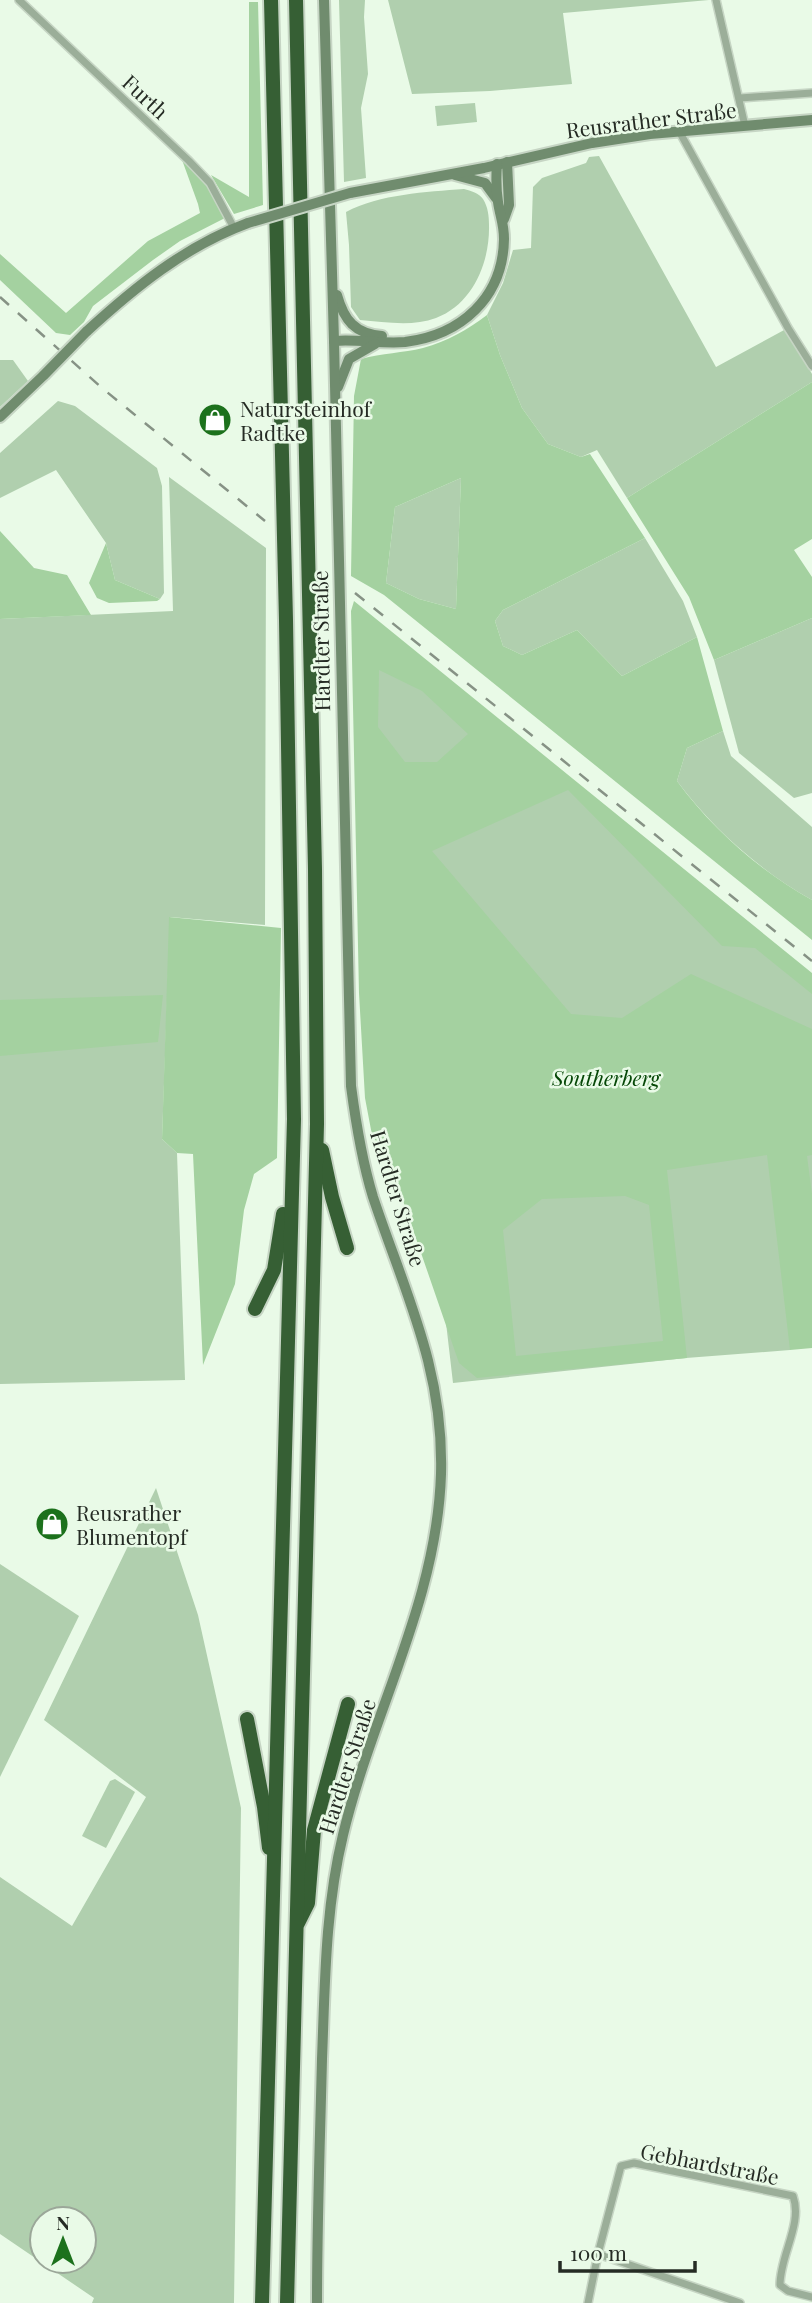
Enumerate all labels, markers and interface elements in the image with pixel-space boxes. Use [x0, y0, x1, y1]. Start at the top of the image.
street label: Furth [117, 68, 176, 125]
street label: Reusrather Straße [564, 95, 738, 143]
place label: Natursteinhof Radtke [240, 394, 373, 446]
shop icon: Natursteinhof Radtke [196, 401, 234, 439]
street label: Hardter Straße [305, 570, 335, 712]
park label: Southerberg [551, 1063, 662, 1091]
street label: Hardter Straße [365, 1126, 433, 1270]
place label: Reusrather Blumentopf [76, 1498, 189, 1550]
shop icon: Reusrather Blumentopf [33, 1505, 71, 1543]
street label: Hardter Straße [311, 1695, 381, 1837]
street label: Gebhardstraße [638, 2136, 782, 2190]
north arrow [28, 2205, 98, 2275]
text: N [56, 2209, 70, 2235]
scale bar [560, 2230, 695, 2274]
text: 100 m [570, 2238, 627, 2266]

